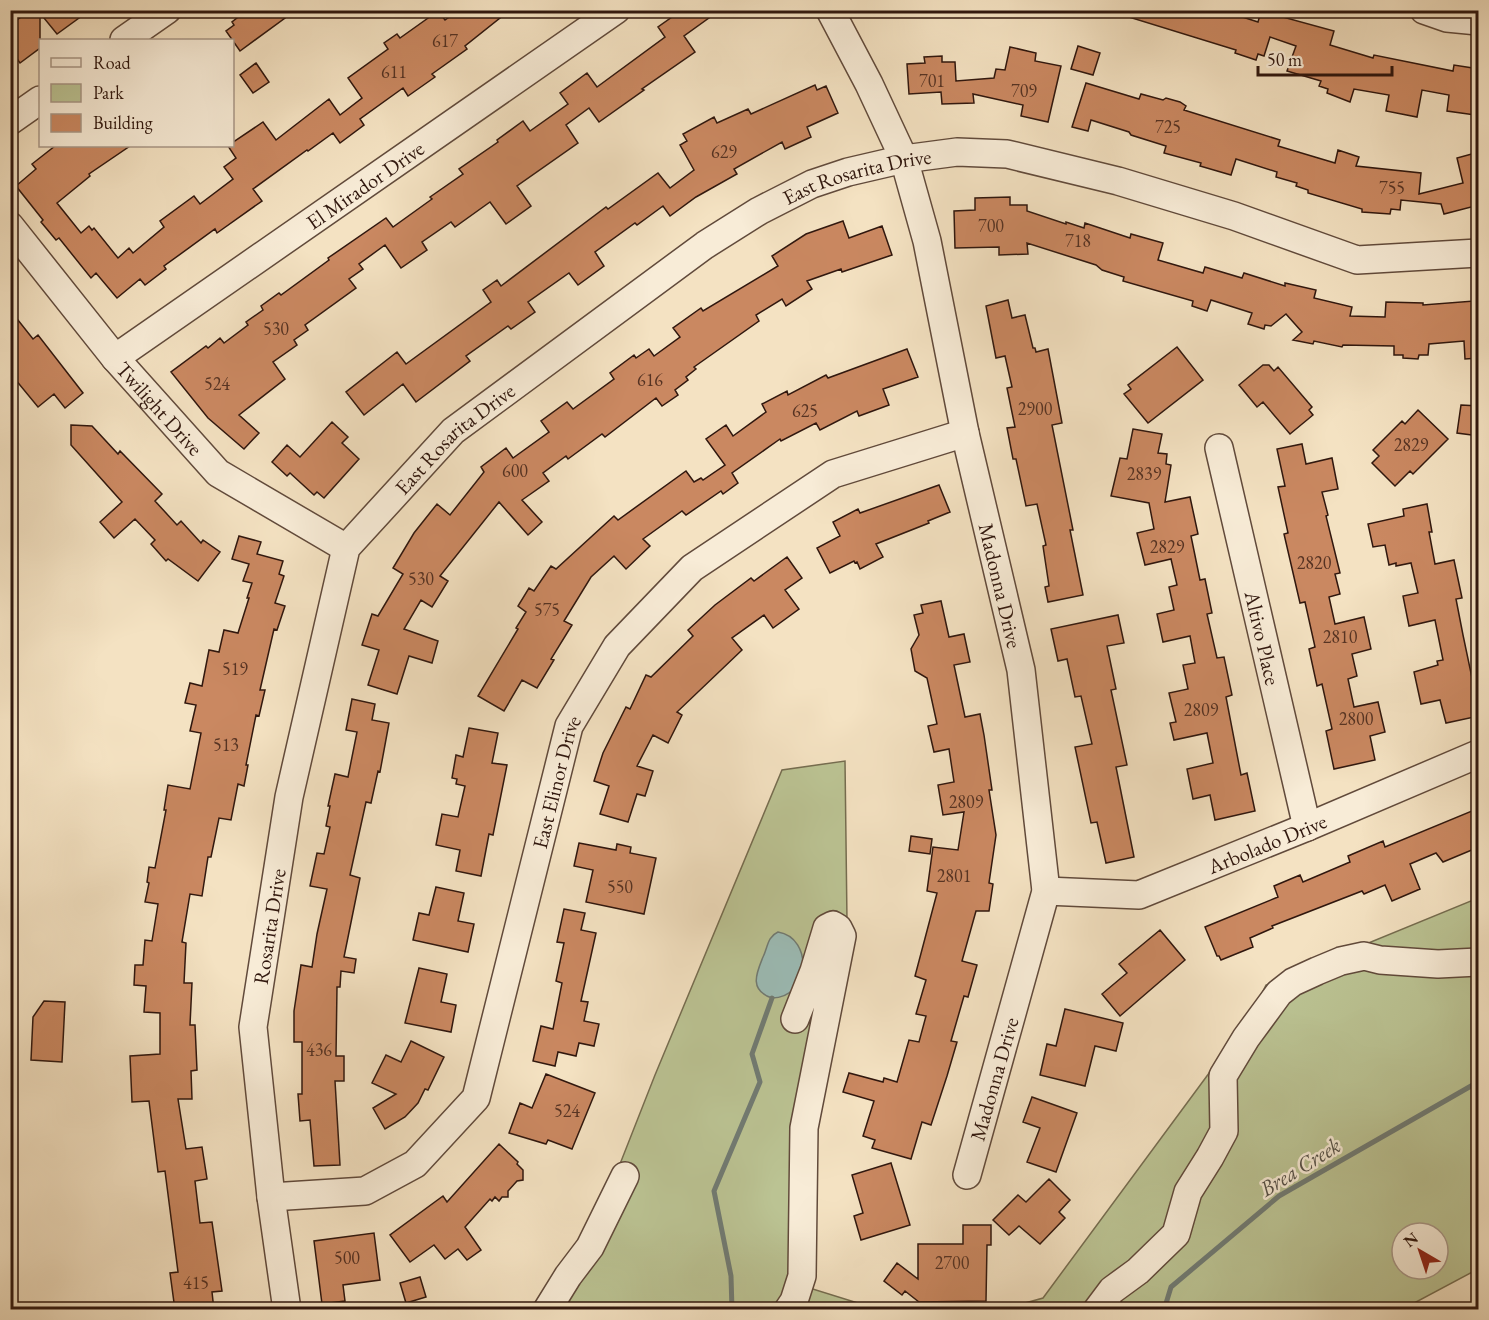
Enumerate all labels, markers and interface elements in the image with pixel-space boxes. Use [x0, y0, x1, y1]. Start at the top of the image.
house number: 617 [432, 29, 458, 52]
legend [39, 39, 234, 147]
scale bar [1258, 39, 1392, 77]
text: 50 m [1267, 48, 1302, 71]
text: Road [93, 51, 132, 74]
house number: 611 [381, 60, 407, 83]
house number: 701 [919, 69, 945, 92]
house number: 709 [1011, 79, 1037, 102]
text: Park [93, 81, 124, 104]
text: Building [93, 111, 153, 134]
house number: 725 [1155, 115, 1181, 138]
street label: El Mirador Drive [300, 134, 429, 235]
house number: 629 [711, 140, 737, 163]
street label: East Rosarita Drive [778, 142, 933, 210]
house number: 755 [1379, 176, 1405, 199]
house number: 700 [978, 214, 1004, 237]
house number: 718 [1065, 229, 1091, 252]
house number: 530 [263, 317, 289, 340]
street label: Twilight Drive [111, 355, 209, 461]
house number: 616 [637, 368, 663, 391]
house number: 524 [204, 372, 230, 395]
street label: East Rosarita Drive [388, 377, 520, 500]
house number: 2900 [1018, 397, 1053, 420]
house number: 625 [792, 399, 818, 422]
house number: 2829 [1394, 433, 1429, 456]
house number: 600 [502, 459, 528, 482]
house number: 2839 [1127, 462, 1162, 485]
street label: Madonna Drive [973, 520, 1029, 651]
house number: 2829 [1150, 535, 1185, 558]
house number: 2820 [1297, 551, 1332, 574]
house number: 530 [408, 567, 434, 590]
street label: Altivo Place [1239, 587, 1287, 688]
house number: 575 [534, 598, 560, 621]
house number: 2810 [1323, 625, 1358, 648]
house number: 519 [222, 657, 248, 680]
house number: 2809 [1184, 698, 1219, 721]
house number: 2800 [1339, 707, 1374, 730]
street label: East Elinor Drive [525, 709, 586, 851]
house number: 513 [213, 733, 239, 756]
house number: 2809 [949, 790, 984, 813]
street label: Arbolado Drive [1202, 807, 1330, 880]
house number: 2801 [937, 864, 971, 887]
street label: Rosarita Drive [246, 866, 291, 986]
house number: 550 [607, 875, 633, 898]
street label: Madonna Drive [963, 1014, 1025, 1144]
house number: 436 [306, 1038, 332, 1061]
house number: 524 [554, 1099, 580, 1122]
water label: Brea Creek [1253, 1131, 1346, 1204]
north arrow [1390, 1221, 1450, 1281]
text: N [1399, 1227, 1423, 1252]
house number: 500 [334, 1246, 360, 1269]
house number: 2700 [935, 1251, 970, 1274]
house number: 415 [183, 1271, 209, 1294]

